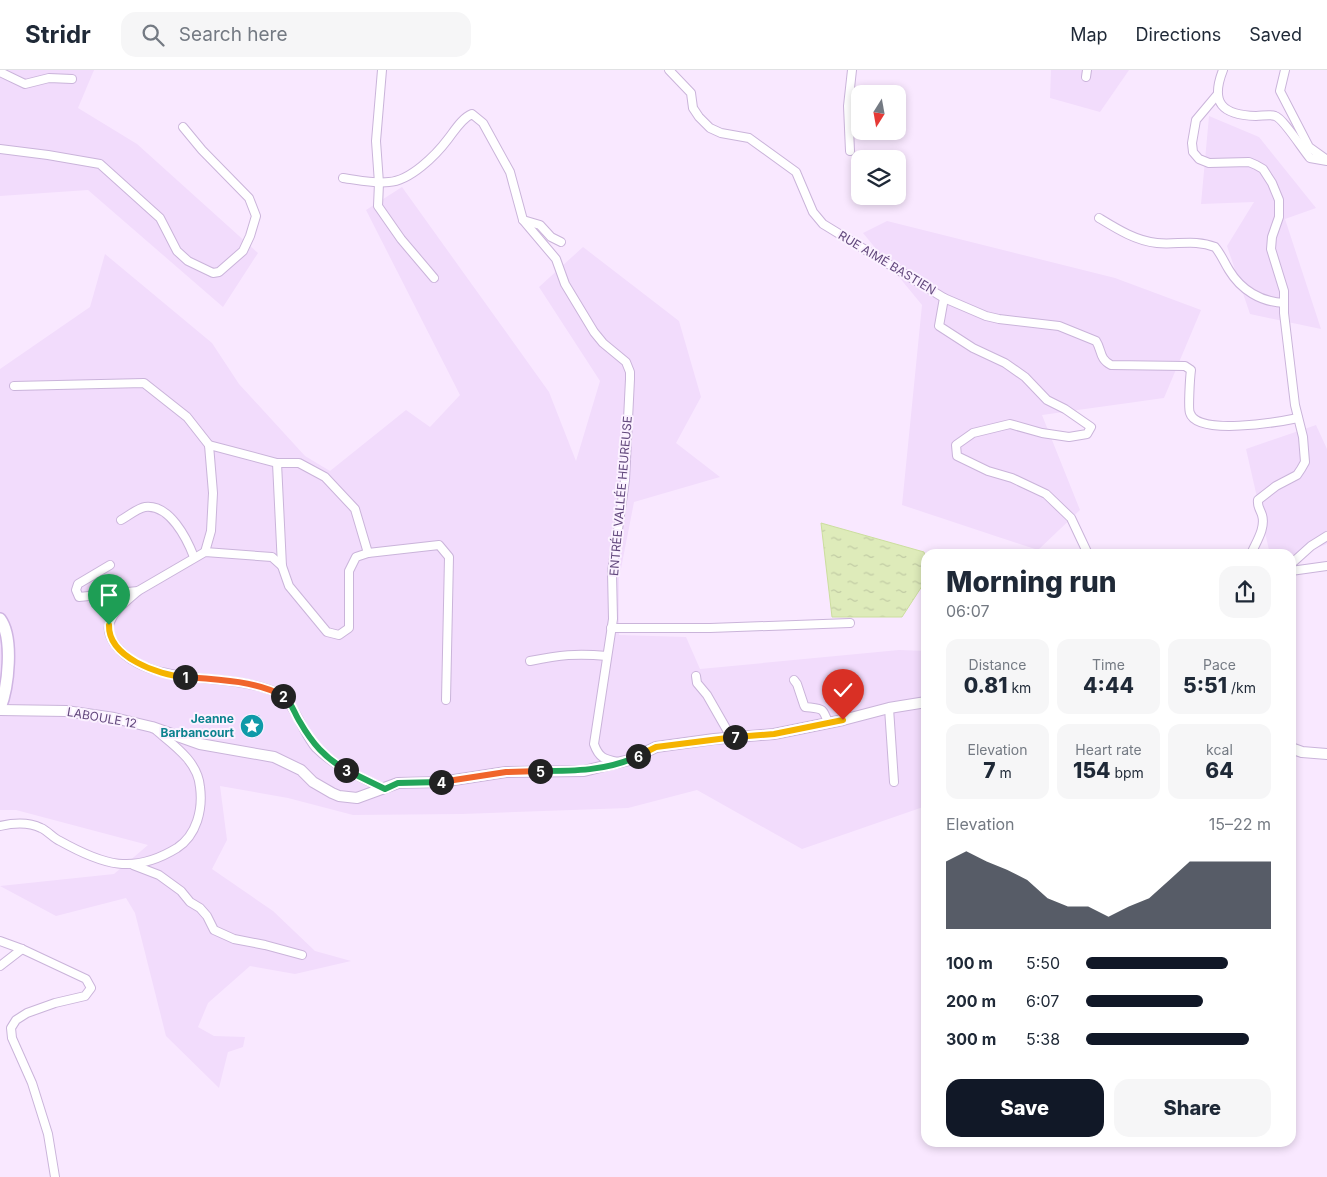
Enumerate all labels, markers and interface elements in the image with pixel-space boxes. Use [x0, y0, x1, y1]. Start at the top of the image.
search box [121, 12, 471, 57]
text: Stridr [25, 20, 91, 49]
icon: search [139, 21, 167, 49]
text: Search here [179, 23, 287, 46]
text: Map [1070, 24, 1108, 45]
text: Directions [1136, 24, 1221, 45]
text: Saved [1249, 24, 1302, 45]
north arrow [851, 85, 906, 140]
map controls [851, 85, 906, 205]
button: layers [851, 150, 906, 205]
street label: RUE AIMÉ BASTIEN [836, 227, 939, 298]
street label: ENTRÉE VALLÉE HEUREUSE [606, 415, 635, 577]
text: Morning run [946, 565, 1116, 599]
button: share [1219, 566, 1271, 618]
pin [88, 574, 130, 625]
icon: arrive [95, 581, 123, 609]
text: 06:07 [946, 601, 989, 621]
text: Distance [969, 656, 1026, 673]
text: Time [1092, 656, 1125, 673]
text: Pace [1203, 656, 1236, 673]
pin: 1 [172, 664, 198, 690]
text: 1 [182, 669, 189, 686]
pin [822, 669, 864, 720]
text: 0.81 [964, 673, 1007, 698]
text: 4:44 [1083, 673, 1134, 698]
text: 5:51 [1183, 673, 1227, 698]
icon: check [829, 676, 857, 704]
text: km [1007, 679, 1031, 696]
text: /km [1227, 679, 1256, 696]
pin: 2 [270, 684, 296, 708]
text: 2 [279, 688, 288, 705]
street label: LABOULE 12 [66, 704, 138, 731]
place label: Jeanne Barbancourt [160, 711, 235, 740]
place icon: Jeanne Barbancourt [239, 713, 265, 739]
pin: 7 [722, 724, 748, 750]
text: 7 [731, 729, 740, 746]
text: Elevation [968, 741, 1028, 758]
text: Heart rate [1075, 741, 1142, 758]
text: kcal [1206, 741, 1233, 758]
pin: 6 [626, 744, 650, 768]
text: 6 [634, 748, 643, 765]
pin: 3 [334, 758, 358, 782]
pin: 5 [528, 758, 552, 784]
text: 7 [983, 758, 996, 783]
text: 154 [1073, 758, 1111, 783]
text: 64 [1205, 758, 1234, 783]
text: 3 [342, 762, 351, 779]
text: 5 [536, 763, 545, 780]
text: m [996, 764, 1012, 781]
text: bpm [1111, 764, 1144, 781]
pin: 4 [428, 770, 454, 794]
text: 4 [437, 774, 446, 791]
text: Elevation [946, 814, 1015, 834]
text: 15–22 m [1209, 814, 1271, 834]
text: 100 m [946, 953, 993, 973]
text: 5:50 [1026, 953, 1060, 973]
text: 200 m [946, 991, 996, 1011]
text: 6:07 [1026, 991, 1059, 1011]
text: 300 m [946, 1029, 996, 1049]
text: 5:38 [1026, 1029, 1060, 1049]
button: Save [946, 1079, 1104, 1137]
button: Share [1114, 1079, 1271, 1137]

